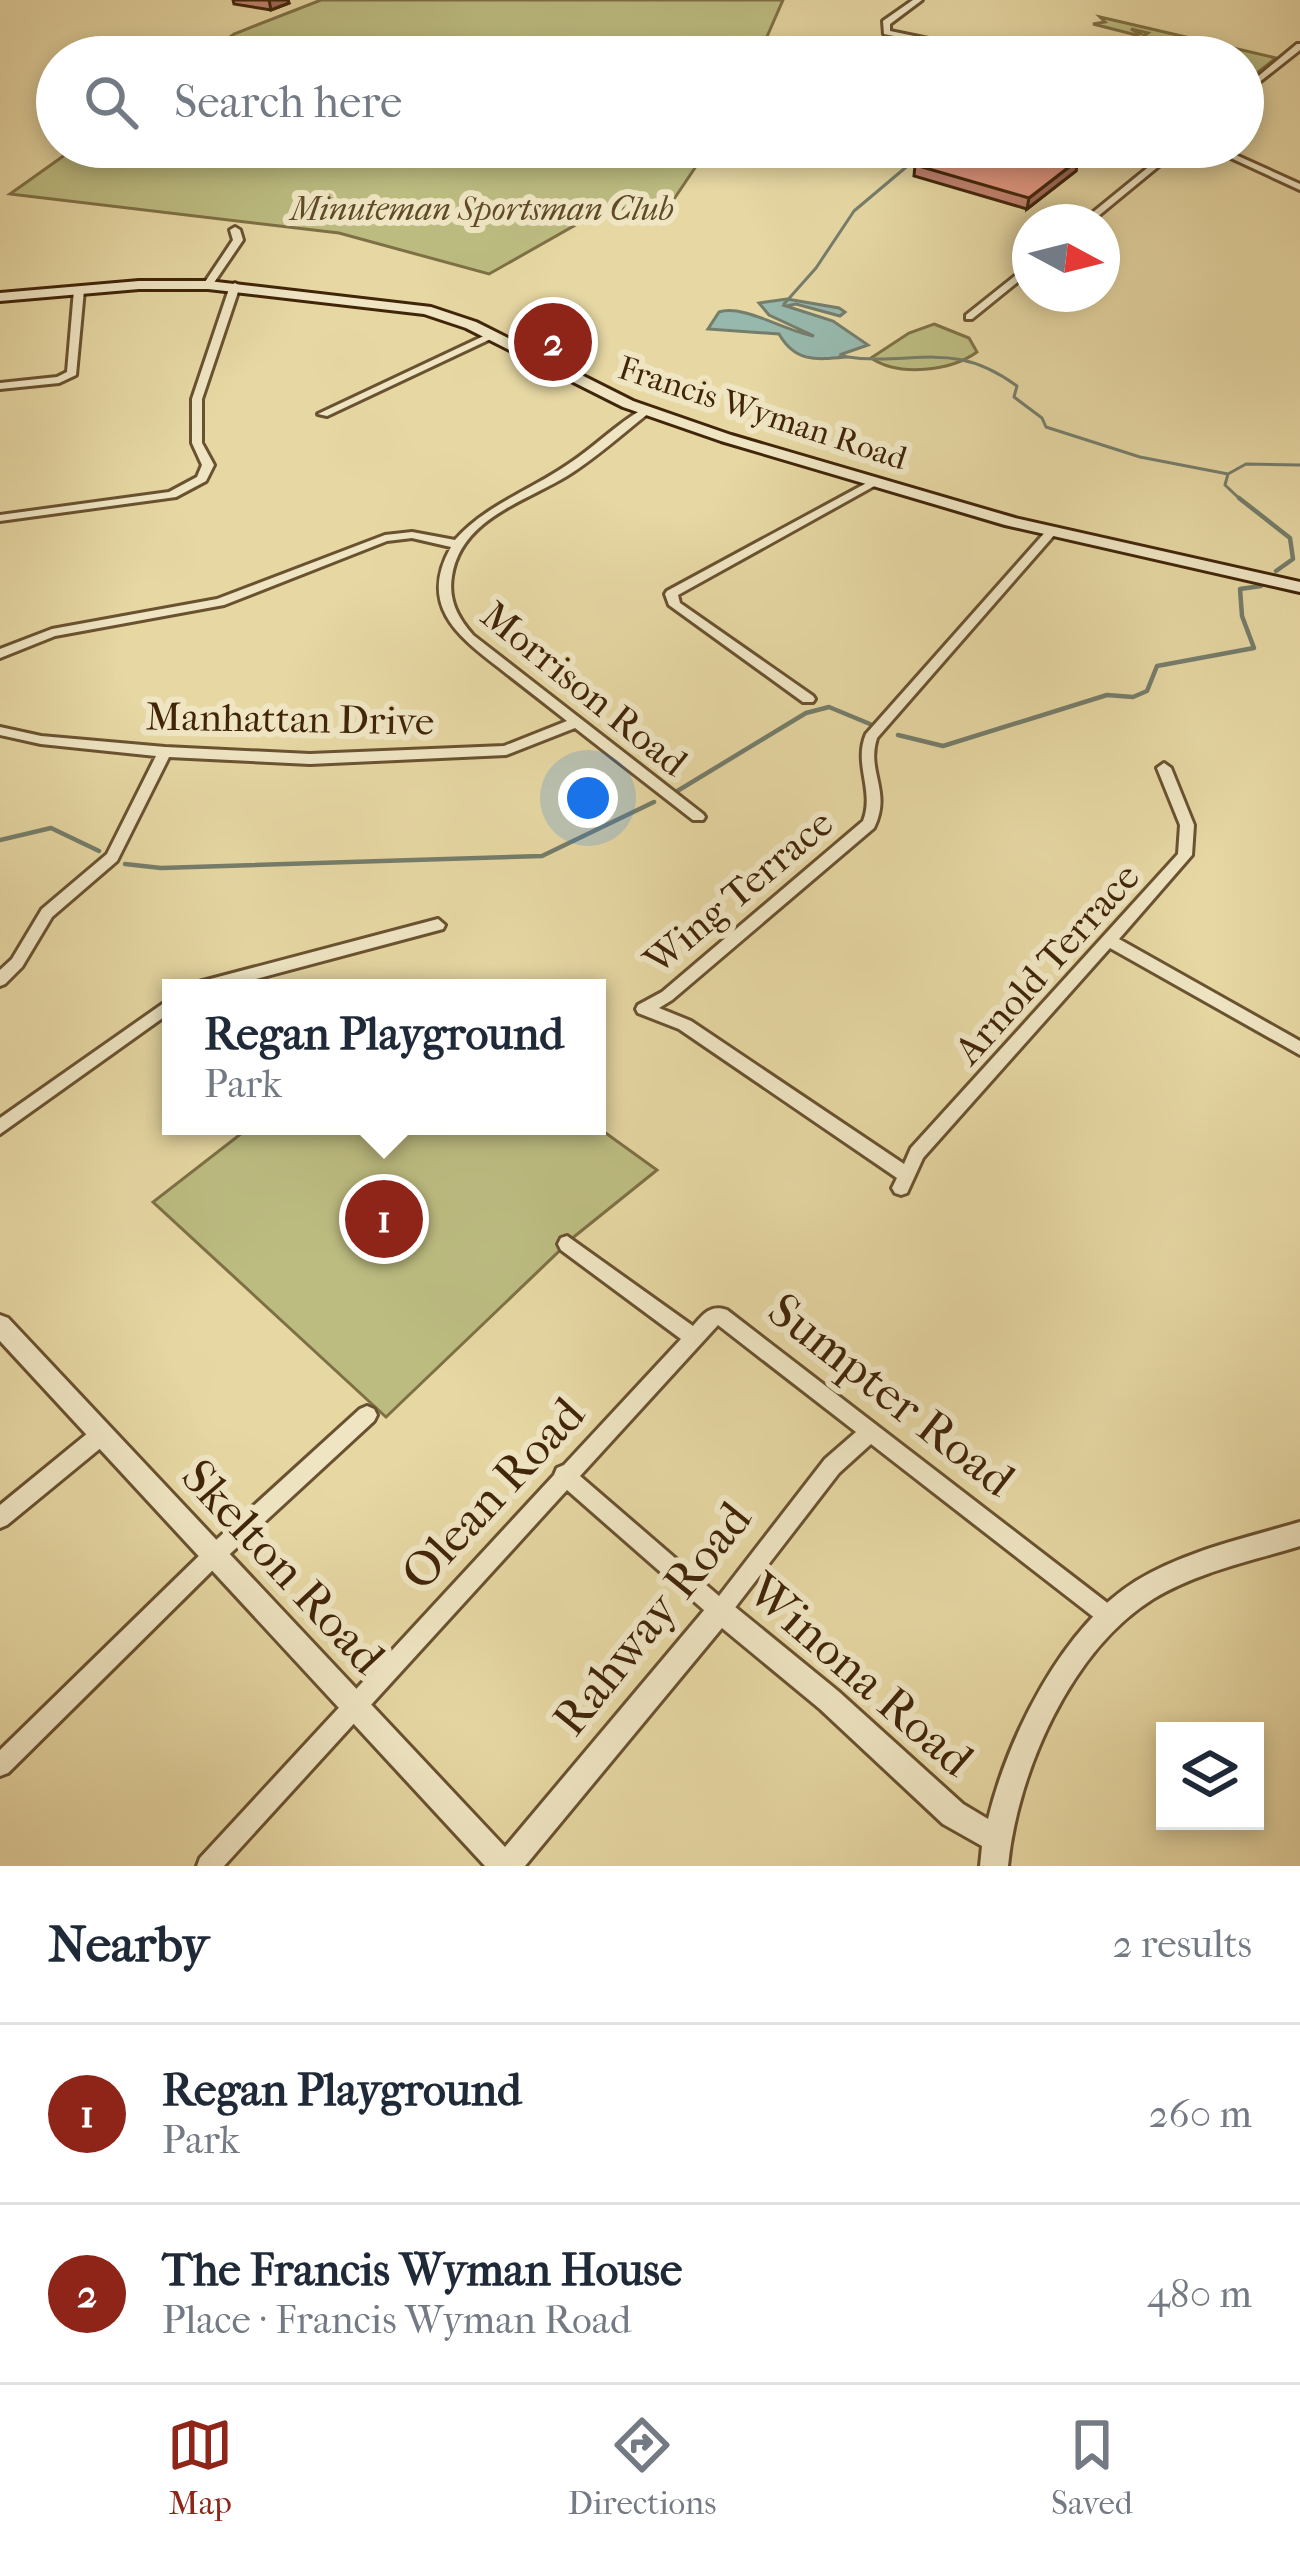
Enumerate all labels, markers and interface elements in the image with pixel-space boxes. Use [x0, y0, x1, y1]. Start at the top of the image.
search box [36, 36, 1264, 168]
icon: search [78, 69, 144, 135]
text: Search here [174, 76, 402, 129]
park label: Minuteman Sportsman Club [288, 190, 674, 229]
north arrow [1012, 204, 1120, 312]
pin: 2 [514, 297, 592, 387]
street label: Francis Wyman Road [613, 348, 913, 479]
street label: Morrison Road [472, 592, 697, 786]
street label: Manhattan Drive [145, 693, 435, 745]
your location [558, 768, 618, 828]
street label: Wing Terrace [634, 800, 842, 984]
street label: Arnold Terrace [943, 854, 1149, 1075]
popup [162, 979, 606, 1135]
text: Regan Playground [204, 1008, 564, 1061]
text: Park [204, 1061, 282, 1107]
pin: 1 [345, 1174, 423, 1264]
street label: Sumpter Road [757, 1282, 1026, 1509]
street label: Olean Road [390, 1386, 596, 1601]
street label: Skelton Road [170, 1448, 397, 1686]
street label: Rahway Road [541, 1490, 763, 1746]
street label: Winona Road [736, 1561, 985, 1788]
map controls [1156, 1722, 1264, 1830]
button: layers [1156, 1722, 1264, 1830]
text: Nearby [48, 1914, 209, 1974]
text: 2 results [1113, 1921, 1252, 1967]
text: Regan Playground [162, 2064, 521, 2117]
text: 1 [80, 2091, 94, 2137]
text: 260 m [1149, 2091, 1252, 2137]
text: Park [162, 2117, 240, 2163]
text: The Francis Wyman House [162, 2244, 682, 2297]
text: 2 [77, 2271, 97, 2317]
text: 480 m [1147, 2271, 1252, 2317]
text: Place · Francis Wyman Road [162, 2297, 631, 2343]
tab: Map [167, 2412, 233, 2523]
tab: Directions [568, 2412, 716, 2523]
tab: Saved [1051, 2412, 1133, 2523]

